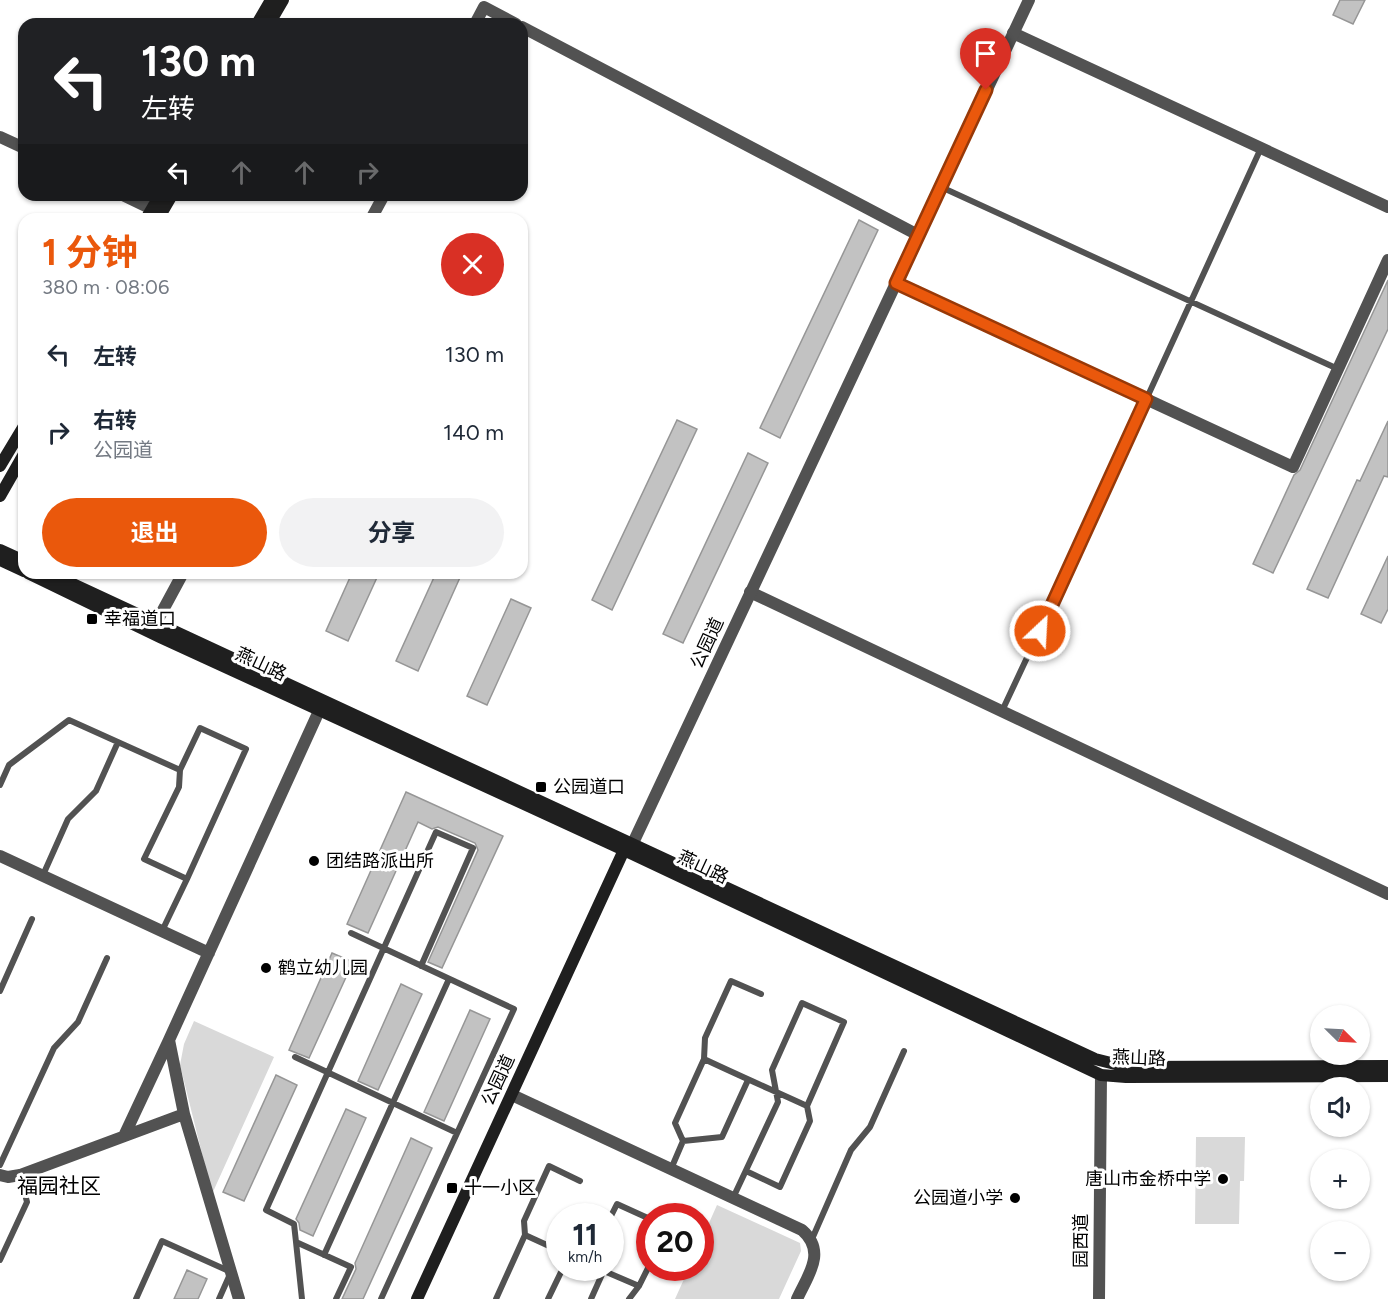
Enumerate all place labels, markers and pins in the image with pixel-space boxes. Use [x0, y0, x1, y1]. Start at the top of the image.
pin [960, 28, 1011, 90]
place label: 幸福道口 [104, 608, 176, 630]
marker: 幸福道口 [85, 612, 99, 626]
place label: 公园道口 [553, 776, 625, 798]
marker: 公园道口 [534, 780, 548, 794]
place label: 团结路派出所 [326, 850, 434, 872]
marker: 团结路派出所 [307, 854, 321, 868]
place label: 鹤立幼儿园 [278, 957, 368, 979]
marker: 鹤立幼儿园 [259, 961, 273, 975]
place label: 唐山市金桥中学 [1085, 1168, 1211, 1190]
marker: 唐山市金桥中学 [1216, 1172, 1230, 1186]
place label: 十一小区 [464, 1177, 536, 1199]
marker: 十一小区 [445, 1181, 459, 1195]
place label: 公园道小学 [913, 1187, 1003, 1209]
marker: 公园道小学 [1008, 1191, 1022, 1205]

